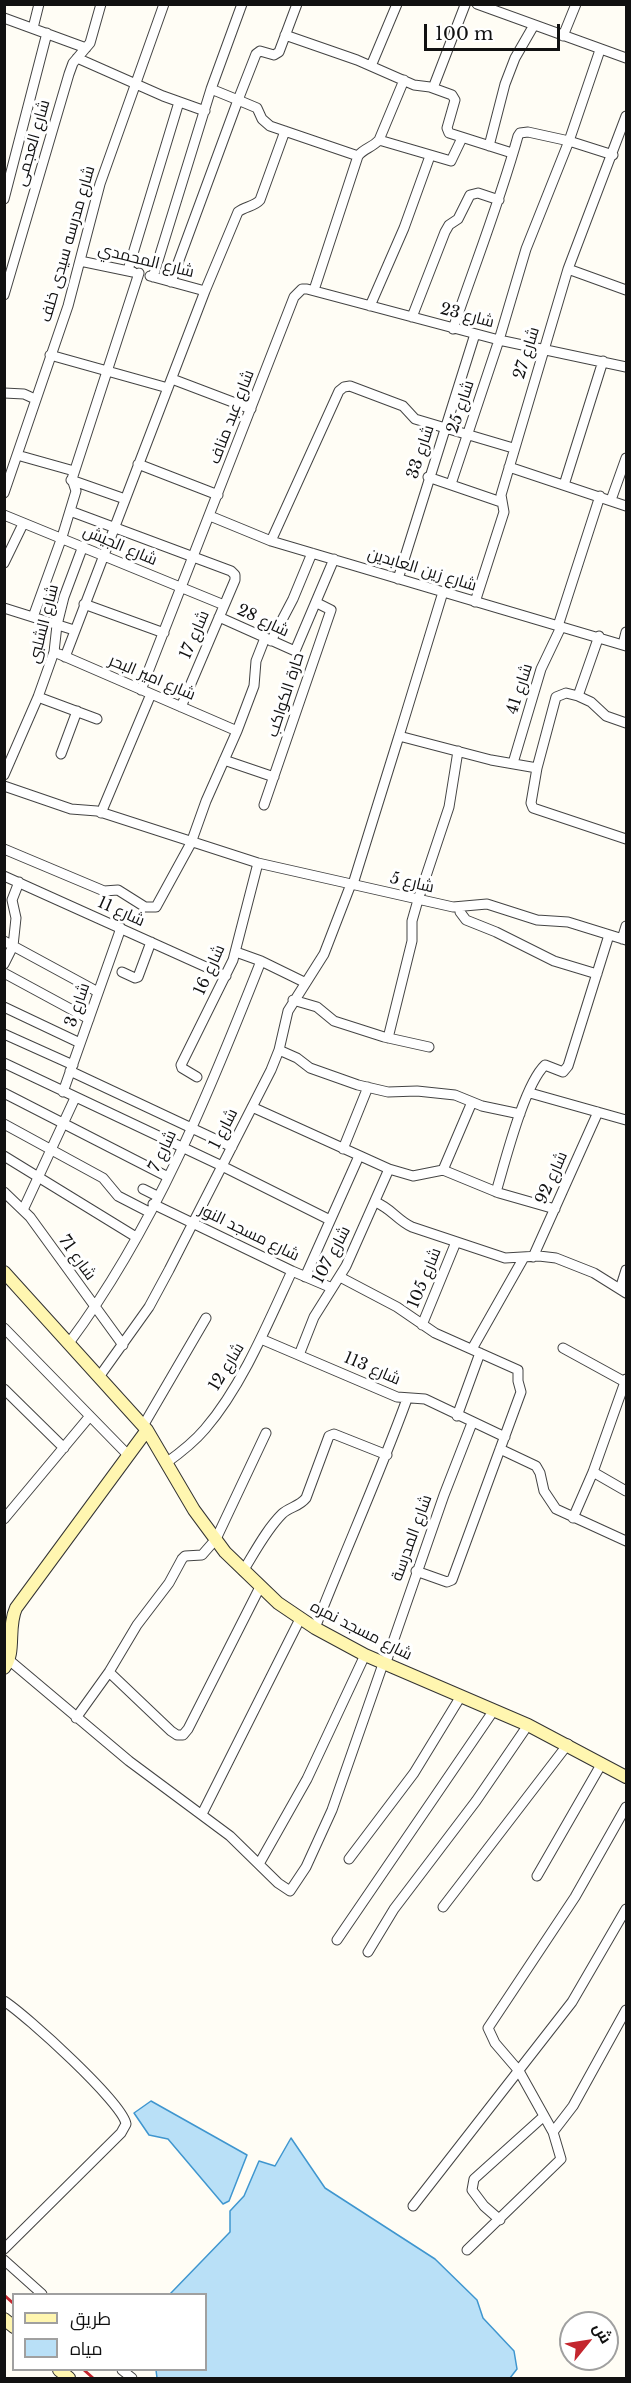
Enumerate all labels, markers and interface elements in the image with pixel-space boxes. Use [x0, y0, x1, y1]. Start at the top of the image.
scale bar [427, 12, 564, 50]
text: 100 m [435, 23, 493, 45]
street label: شارع العجمى [11, 98, 55, 188]
street label: شارع مدرسه سيدى خلف [36, 164, 100, 324]
street label: شارع المحمدي [96, 240, 196, 282]
street label: شارع 23 [438, 300, 496, 332]
street label: شارع 27 [510, 325, 544, 381]
street label: شارع عبد مناف [205, 367, 259, 467]
street label: شارع 25 [443, 378, 479, 436]
street label: شارع 33 [403, 423, 439, 481]
street label: شارع الجيش [80, 522, 160, 570]
street label: شارع زين العابدين [365, 544, 479, 596]
street label: شارع الشلبى [25, 583, 63, 665]
street label: شارع 28 [234, 601, 292, 641]
street label: شارع 17 [176, 608, 214, 662]
street label: حارة الكواكب [263, 650, 309, 740]
street label: شارع امير البحر [106, 651, 198, 705]
street label: شارع 41 [503, 661, 537, 717]
street label: شارع 5 [388, 869, 436, 897]
street label: شارع 11 [94, 893, 148, 931]
street label: شارع 16 [190, 942, 230, 998]
street label: شارع 3 [62, 980, 94, 1030]
street label: شارع 1 [206, 1106, 242, 1152]
street label: شارع 7 [145, 1127, 181, 1175]
street label: شارع 92 [532, 1149, 572, 1207]
street label: شارع مسجد النور [196, 1200, 302, 1266]
street label: شارع 107 [309, 1223, 355, 1287]
street label: شارع 71 [54, 1232, 100, 1284]
street label: شارع 105 [404, 1245, 446, 1311]
street label: شارع 12 [205, 1340, 249, 1394]
street label: شارع 113 [341, 1348, 403, 1390]
street label: شارع المدرسة [388, 1492, 436, 1584]
street label: شارع مسجد نمره [307, 1597, 415, 1665]
legend [12, 2293, 207, 2371]
text: طريق [70, 2308, 111, 2330]
north arrow [559, 2311, 619, 2371]
text: ش [589, 2319, 617, 2347]
text: مياه [70, 2338, 103, 2360]

